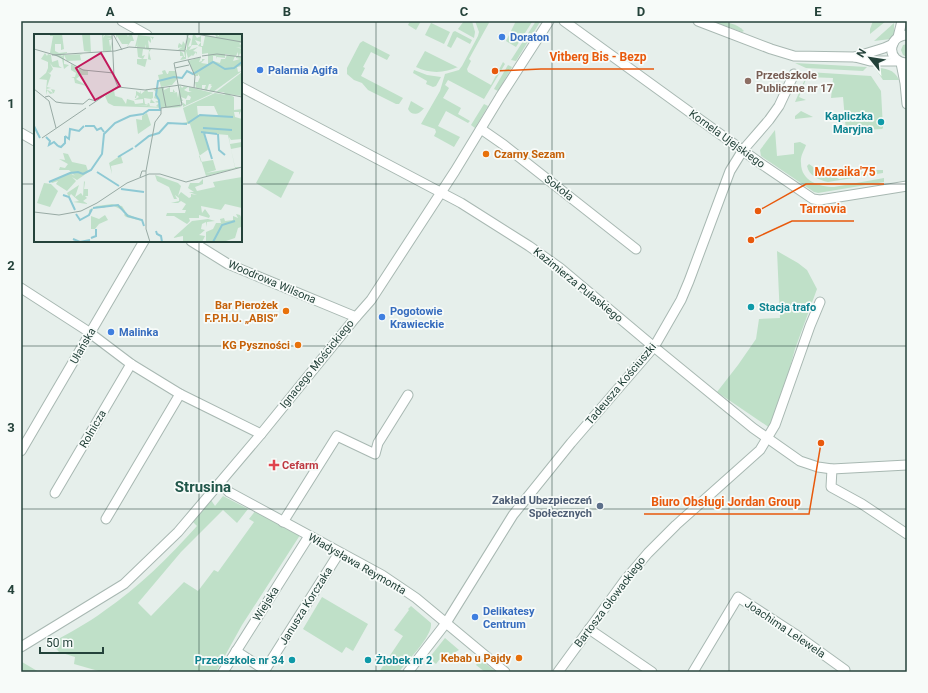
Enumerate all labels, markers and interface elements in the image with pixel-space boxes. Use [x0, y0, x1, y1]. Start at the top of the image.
text: A [106, 4, 115, 19]
text: B [283, 4, 291, 19]
text: C [460, 4, 469, 19]
text: D [637, 4, 645, 19]
text: E [814, 4, 822, 19]
place label: Doraton [510, 31, 549, 44]
marker: Doraton [497, 32, 507, 42]
inset map [34, 34, 242, 242]
north arrow [850, 38, 890, 78]
callout: Vitberg Bis - Bezp [541, 45, 654, 69]
text: N [854, 46, 869, 60]
text: Vitberg Bis - Bezp [549, 50, 647, 64]
place label: Palarnia Agifa [268, 64, 338, 77]
marker: Palarnia Agifa [255, 65, 265, 75]
place label: Przedszkole Publiczne nr 17 [756, 69, 833, 95]
marker: Przedszkole Publiczne nr 17 [743, 76, 753, 86]
text: 1 [7, 96, 15, 111]
street label: Kornela Ujejskiego [687, 107, 767, 171]
place label: Kapliczka Maryjna [825, 110, 873, 136]
marker: Kapliczka Maryjna [876, 117, 886, 127]
place label: Czarny Sezam [494, 148, 565, 161]
marker: Czarny Sezam [481, 149, 491, 159]
callout: Mozaika'75 [806, 160, 884, 184]
text: Mozaika'75 [814, 165, 876, 179]
street label: Sokoła [542, 173, 576, 203]
callout: Tarnovia [792, 197, 854, 221]
text: Tarnovia [800, 202, 847, 216]
street label: Kazimierza Pułaskiego [531, 245, 625, 325]
text: 2 [7, 258, 15, 273]
street label: Woodrowa Wilsona [226, 258, 318, 306]
place label: Bar Pierożek F.P.H.U. „ABIS” [205, 299, 278, 325]
place label: Stacja trafo [759, 301, 816, 314]
marker: Stacja trafo [746, 302, 756, 312]
place label: Pogotowie Krawieckie [390, 305, 444, 331]
marker: Bar Pierożek F.P.H.U. „ABIS” [281, 306, 291, 316]
marker: Pogotowie Krawieckie [377, 312, 387, 322]
street label: Ignacego Mościckiego [277, 317, 357, 411]
street label: Ułańska [68, 326, 98, 366]
place label: Malinka [119, 326, 158, 339]
marker: Malinka [106, 327, 116, 337]
place label: KG Pyszności [222, 339, 290, 352]
marker: KG Pyszności [293, 340, 303, 350]
street label: Tadeusza Kościuszki [583, 341, 659, 427]
street label: Rolnicza [77, 408, 109, 450]
text: 3 [7, 420, 15, 435]
place label: Cefarm [282, 459, 319, 472]
marker: Cefarm [269, 460, 279, 470]
district label: Strusina [175, 478, 231, 496]
callout: Biuro Obsługi Jordan Group [644, 490, 809, 514]
place label: Zakład Ubezpieczeń Społecznych [492, 494, 592, 520]
text: Biuro Obsługi Jordan Group [651, 495, 801, 509]
marker: Zakład Ubezpieczeń Społecznych [595, 501, 605, 511]
street label: Władysława Reymonta [306, 531, 408, 597]
street label: Bartosza Głowackiego [572, 554, 648, 650]
street label: Janusza Korczaka [277, 565, 335, 647]
text: 4 [7, 582, 15, 597]
street label: Wiejska [250, 584, 282, 624]
street label: Joachima Lelewela [742, 597, 828, 661]
place label: Delikatesy Centrum [483, 605, 535, 631]
marker: Delikatesy Centrum [470, 612, 480, 622]
scale bar [40, 629, 103, 655]
text: 50 m [46, 636, 73, 650]
place label: Kebab u Pajdy [441, 652, 511, 665]
place label: Żłobek nr 2 [376, 653, 432, 667]
marker: Kebab u Pajdy [514, 653, 524, 663]
place label: Przedszkole nr 34 [195, 654, 285, 667]
marker: Przedszkole nr 34 [287, 655, 297, 665]
marker: Żłobek nr 2 [363, 655, 373, 665]

